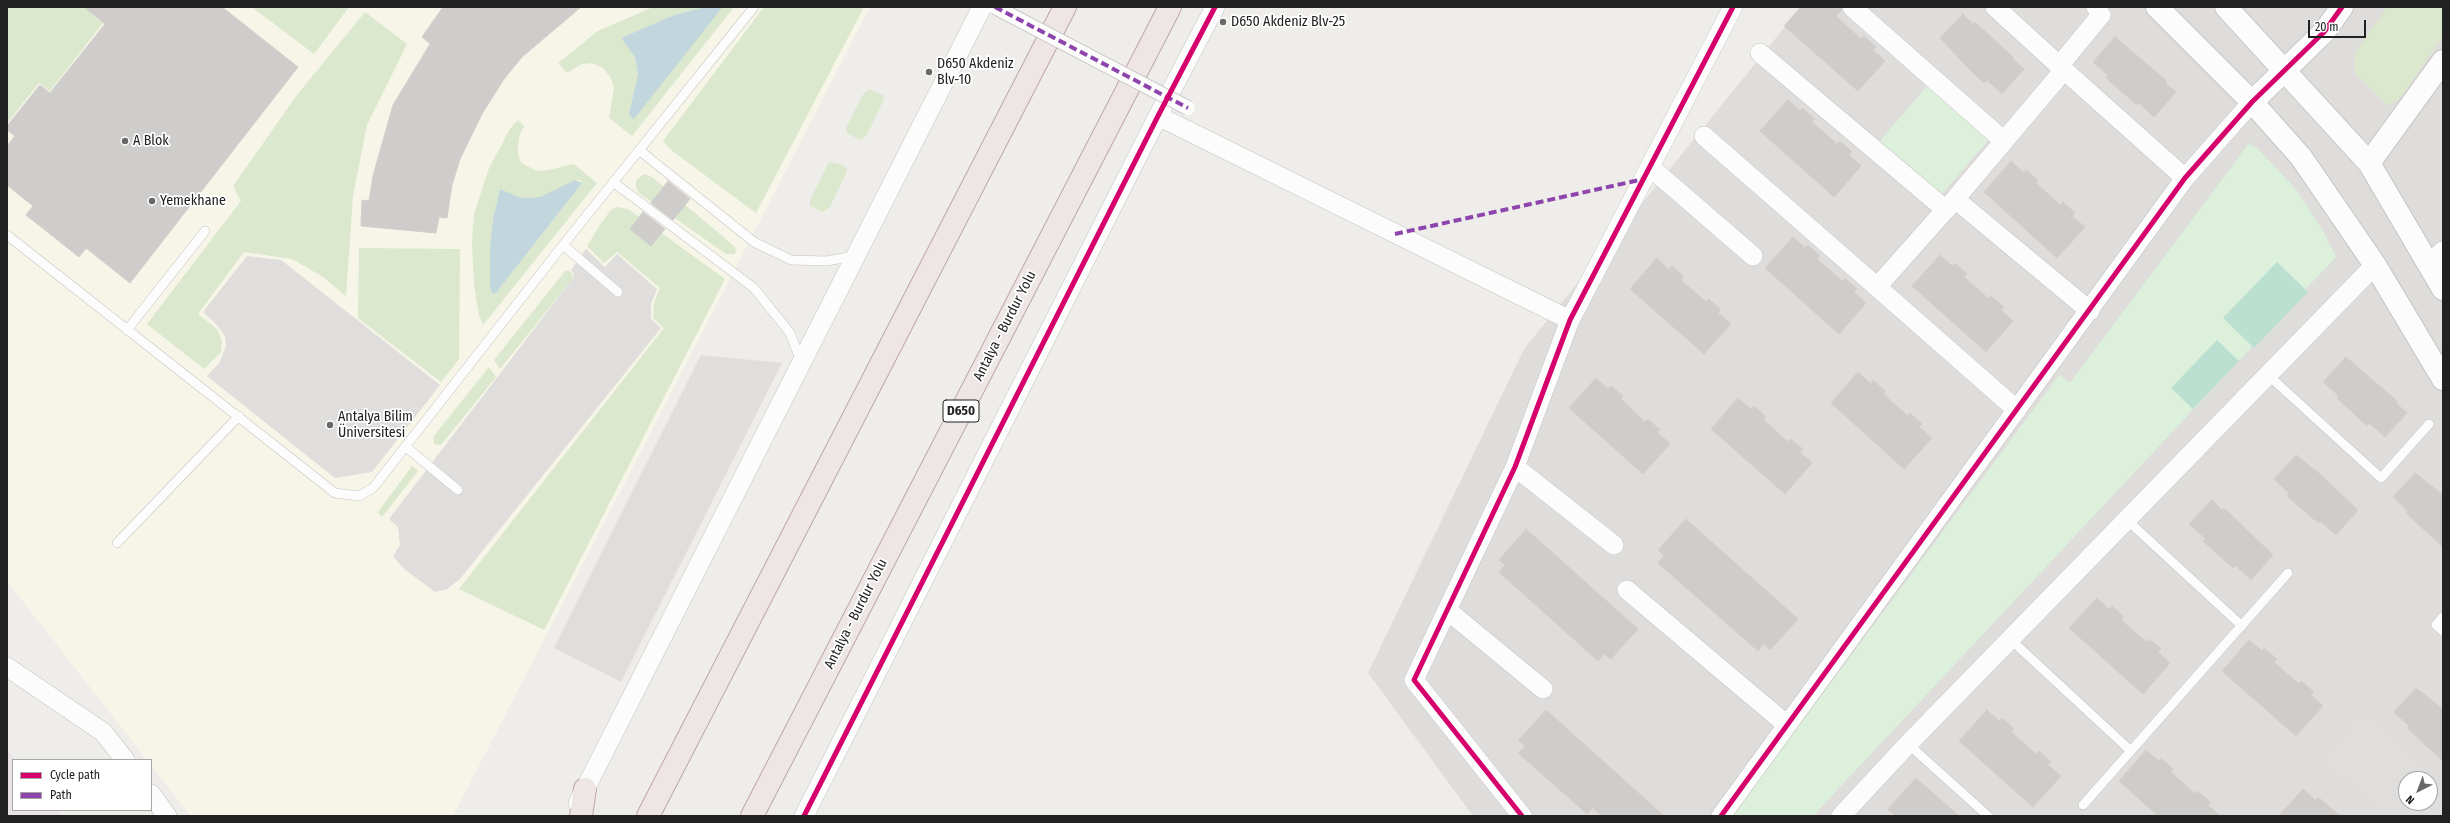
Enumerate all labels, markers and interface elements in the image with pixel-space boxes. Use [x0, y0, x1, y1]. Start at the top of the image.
scale bar [2310, 12, 2368, 38]
place label: D650 Akdeniz Blv-25 [1231, 14, 1345, 30]
marker: D650 Akdeniz Blv-25 [1218, 17, 1228, 27]
text: 20 m [2315, 20, 2339, 34]
place label: D650 Akdeniz Blv-10 [937, 56, 1014, 88]
marker: D650 Akdeniz Blv-10 [924, 67, 934, 77]
place label: A Blok [133, 133, 169, 149]
marker: A Blok [120, 136, 130, 146]
place label: Yemekhane [160, 193, 226, 209]
marker: Yemekhane [147, 196, 157, 206]
street label: Antalya - Burdur Yolu [970, 268, 1040, 384]
road number: D650 [943, 400, 979, 422]
place label: Antalya Bilim Üniversitesi [338, 409, 413, 442]
marker: Antalya Bilim Üniversitesi [325, 420, 335, 430]
street label: Antalya - Burdur Yolu [821, 556, 891, 672]
legend [12, 759, 152, 811]
text: Cycle path [50, 768, 100, 782]
north arrow [2398, 771, 2438, 811]
text: Path [50, 788, 72, 802]
text: N [2404, 793, 2417, 807]

